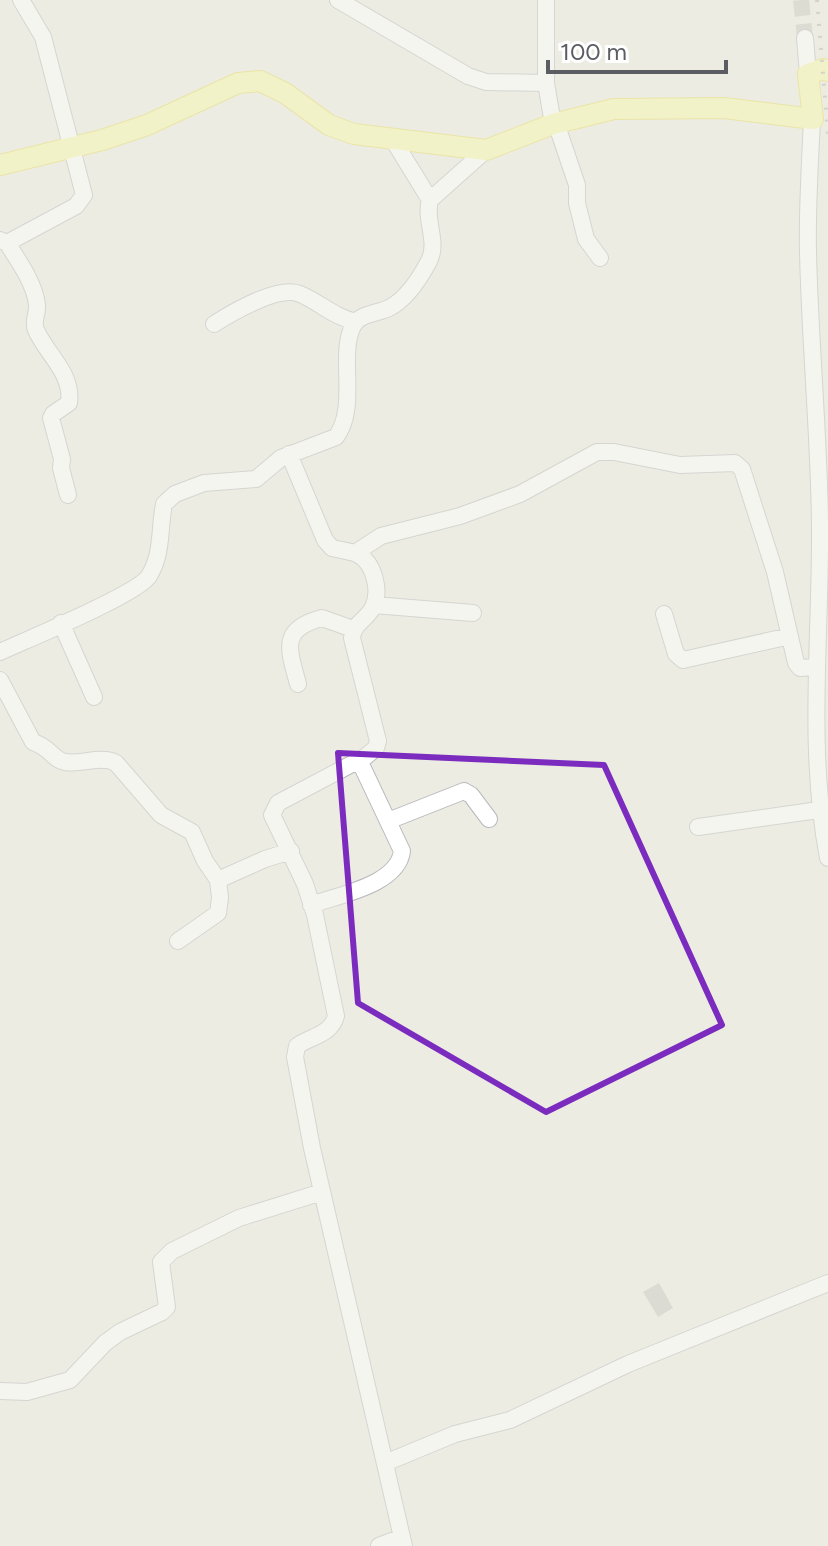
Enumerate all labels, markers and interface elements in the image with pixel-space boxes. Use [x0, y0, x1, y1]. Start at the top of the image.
scale bar [548, 24, 726, 74]
text: 100 m [560, 37, 627, 66]

